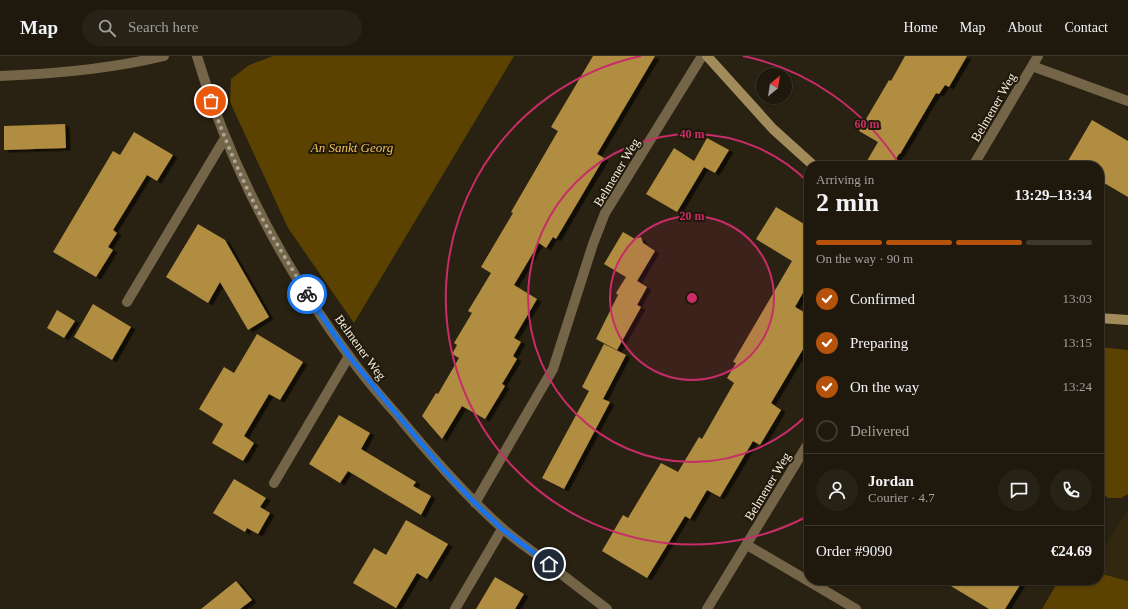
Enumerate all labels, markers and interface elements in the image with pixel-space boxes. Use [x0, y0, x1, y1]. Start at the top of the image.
search box [82, 10, 362, 46]
text: Map [20, 17, 58, 38]
icon: search [96, 17, 118, 39]
text: Search here [128, 19, 198, 35]
text: Home [904, 20, 938, 35]
text: Map [960, 20, 985, 35]
text: About [1007, 20, 1042, 35]
text: Contact [1064, 20, 1108, 35]
north arrow [756, 68, 792, 104]
map controls [756, 68, 792, 104]
street label: Belmener Weg [968, 70, 1019, 144]
pin [194, 84, 228, 118]
icon: bag [200, 90, 222, 112]
text: 60 m [855, 117, 880, 131]
text: 40 m [680, 127, 705, 141]
street label: Belmener Weg [590, 135, 643, 209]
park label: An Sankt Georg [310, 140, 394, 155]
text: Arriving in [816, 172, 874, 187]
text: 13:29–13:34 [1015, 187, 1092, 203]
text: 2 min [816, 188, 879, 217]
text: 20 m [680, 209, 705, 223]
text: On the way · 90 m [816, 251, 913, 266]
courier [287, 274, 327, 314]
icon: bike [296, 283, 318, 305]
icon: check [816, 288, 838, 310]
centre of rings [685, 291, 699, 305]
text: Confirmed [850, 291, 915, 307]
text: 13:03 [1062, 291, 1092, 306]
street label: Belmener Weg [332, 312, 390, 383]
icon: check [816, 332, 838, 354]
text: Preparing [850, 335, 908, 351]
text: 13:15 [1062, 335, 1092, 350]
icon: check [816, 376, 838, 398]
text: On the way [850, 379, 919, 395]
text: 13:24 [1062, 379, 1092, 394]
text: Delivered [850, 423, 909, 439]
street label: Belmener Weg [741, 449, 794, 523]
button: person [816, 469, 858, 511]
button: chat [998, 469, 1040, 511]
button: phone [1050, 469, 1092, 511]
text: Jordan [868, 473, 914, 489]
text: Courier · 4.7 [868, 490, 935, 505]
text: Order #9090 [816, 543, 892, 559]
text: €24.69 [1051, 543, 1092, 559]
pin [532, 547, 566, 581]
icon: home [538, 553, 560, 575]

